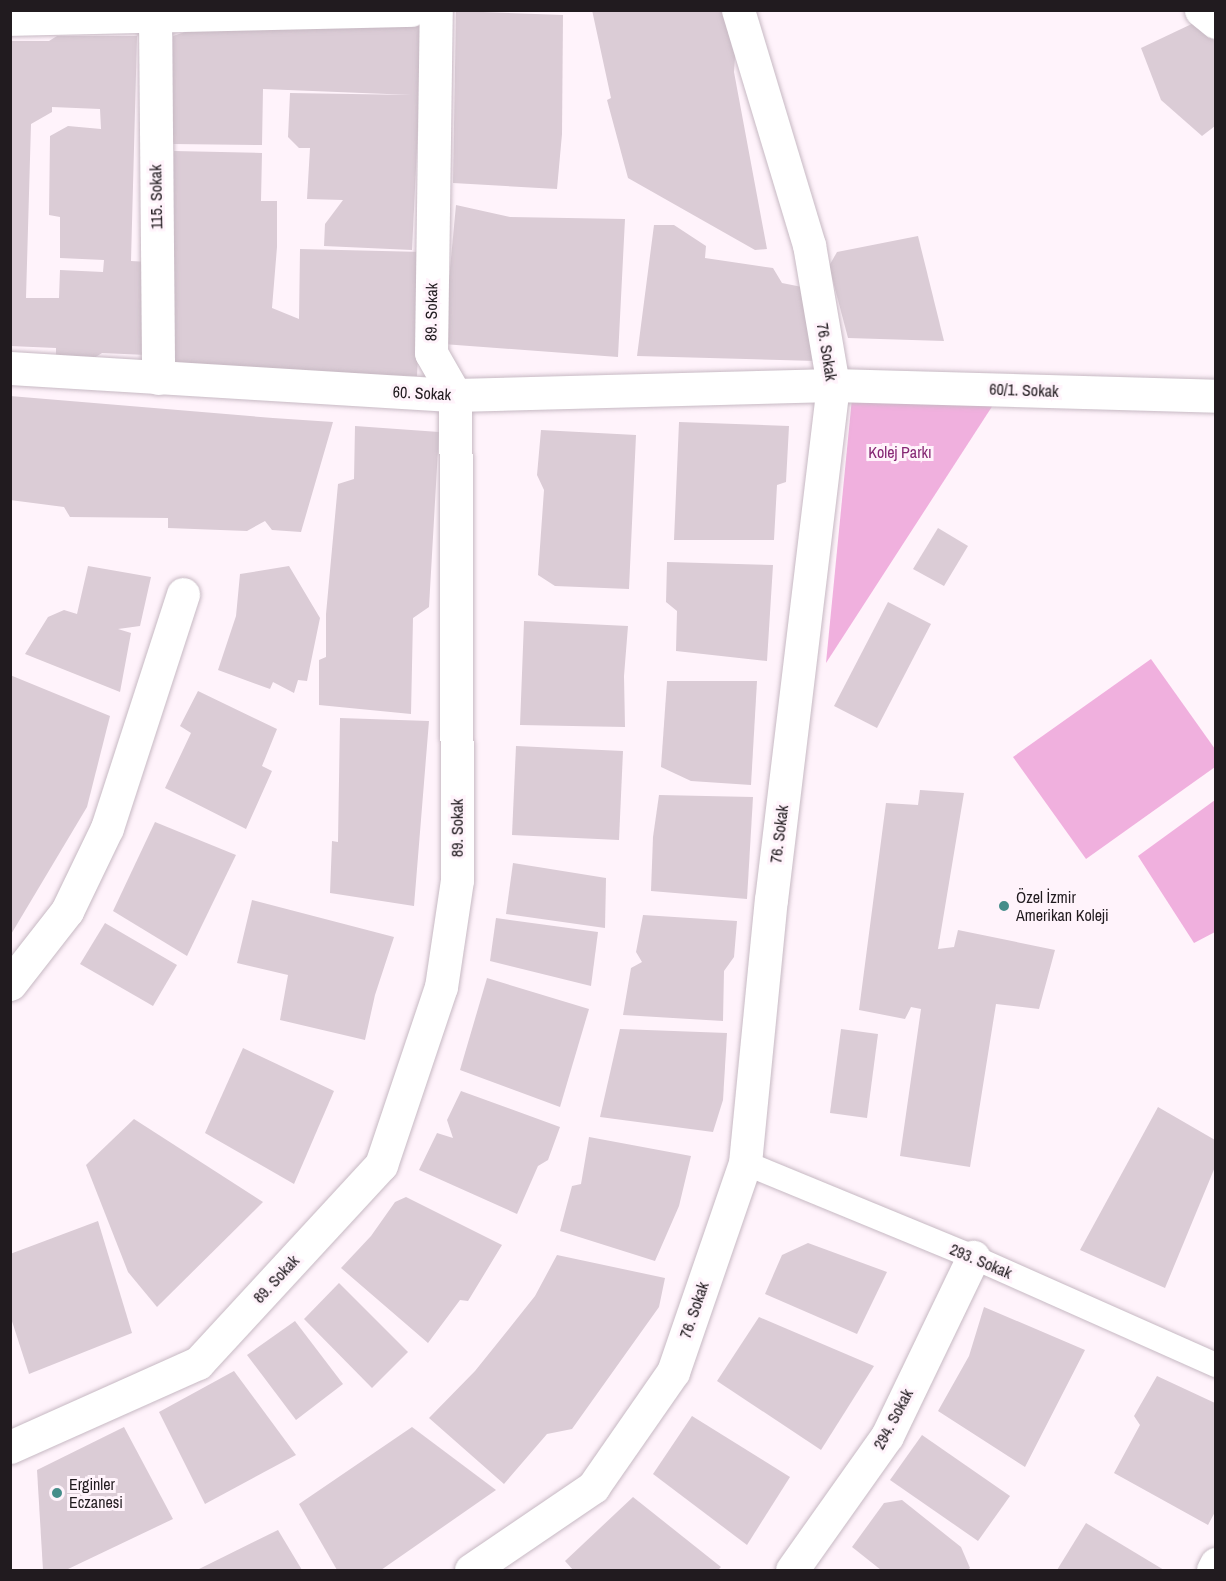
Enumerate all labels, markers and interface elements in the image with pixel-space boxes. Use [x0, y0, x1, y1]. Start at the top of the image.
street label: 115. Sokak [146, 164, 166, 230]
street label: 89. Sokak [421, 283, 441, 341]
street label: 76. Sokak [813, 322, 841, 382]
street label: 60/1. Sokak [989, 379, 1059, 401]
street label: 60. Sokak [392, 382, 452, 404]
park label: Kolej Parkı [868, 442, 932, 462]
street label: 89. Sokak [447, 799, 467, 857]
street label: 76. Sokak [766, 804, 792, 864]
place label: Özel İzmir Amerikan Koleji [1016, 887, 1109, 925]
marker: Özel İzmir Amerikan Koleji [997, 899, 1011, 913]
street label: 293. Sokak [947, 1239, 1015, 1283]
street label: 89. Sokak [249, 1251, 303, 1307]
street label: 76. Sokak [675, 1279, 713, 1341]
street label: 294. Sokak [869, 1386, 917, 1452]
place label: Erginler Eczanesi [69, 1474, 123, 1512]
marker: Erginler Eczanesi [50, 1486, 64, 1500]

